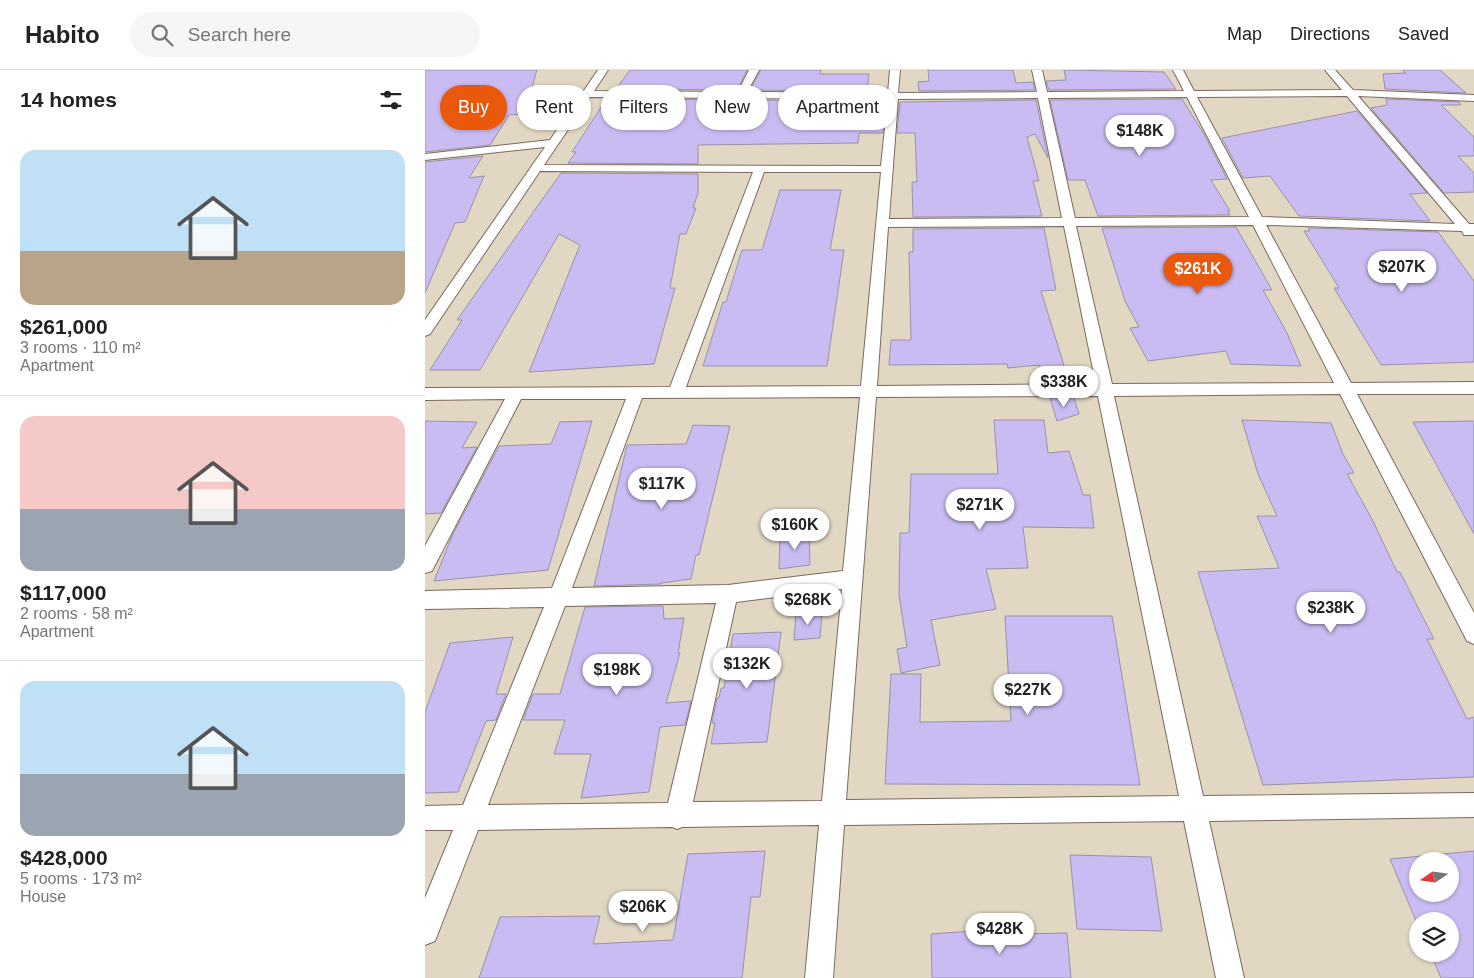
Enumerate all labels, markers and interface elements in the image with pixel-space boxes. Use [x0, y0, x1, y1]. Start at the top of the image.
search box [130, 12, 480, 57]
text: Habito [25, 21, 100, 48]
icon: search [148, 21, 176, 49]
text: Search here [188, 24, 291, 45]
text: Map [1227, 24, 1262, 44]
text: Directions [1290, 24, 1370, 44]
text: Saved [1398, 24, 1449, 44]
chip: Buy [440, 85, 507, 130]
chip: Rent [517, 85, 591, 130]
chip: Filters [601, 85, 686, 130]
chip: New [696, 85, 768, 130]
chip: Apartment [778, 85, 897, 130]
icon: filters [377, 86, 405, 114]
text: 14 homes [20, 88, 117, 111]
pin: $148K [1105, 114, 1175, 157]
text: $148K [1116, 122, 1164, 139]
icon: home [168, 183, 258, 273]
pin: $207K [1367, 250, 1437, 293]
pin: $261K [1163, 252, 1233, 295]
text: $207K [1378, 258, 1426, 275]
text: $261K [1174, 260, 1222, 277]
text: $261,000 [20, 315, 108, 338]
text: 3 rooms · 110 m² [20, 339, 141, 356]
text: Apartment [20, 357, 94, 374]
pin: $338K [1029, 366, 1099, 408]
text: $338K [1040, 373, 1088, 390]
icon: home [168, 448, 258, 538]
pin: $117K [627, 468, 697, 510]
text: $117K [639, 475, 685, 492]
pin: $271K [945, 488, 1015, 531]
text: $271K [956, 496, 1004, 513]
pin: $160K [760, 508, 830, 551]
text: $160K [771, 516, 819, 533]
text: $117,000 [20, 581, 106, 604]
pin: $268K [773, 584, 843, 626]
text: $268K [784, 591, 832, 608]
pin: $238K [1296, 592, 1366, 634]
text: $238K [1307, 599, 1355, 616]
text: 2 rooms · 58 m² [20, 605, 133, 622]
text: Apartment [20, 623, 94, 640]
pin: $132K [712, 648, 782, 690]
pin: $198K [582, 654, 652, 696]
text: $132K [723, 655, 771, 672]
text: $198K [593, 661, 641, 678]
pin: $227K [993, 674, 1063, 716]
text: $227K [1004, 681, 1052, 698]
icon: home [168, 713, 258, 803]
text: $428,000 [20, 846, 108, 869]
north arrow [1409, 852, 1459, 902]
map controls [1409, 852, 1459, 962]
text: 5 rooms · 173 m² [20, 870, 142, 887]
text: House [20, 888, 66, 905]
pin: $206K [608, 890, 678, 933]
text: $206K [619, 898, 667, 915]
pin: $428K [965, 912, 1035, 955]
button: layers [1409, 912, 1459, 962]
text: $428K [976, 920, 1024, 937]

